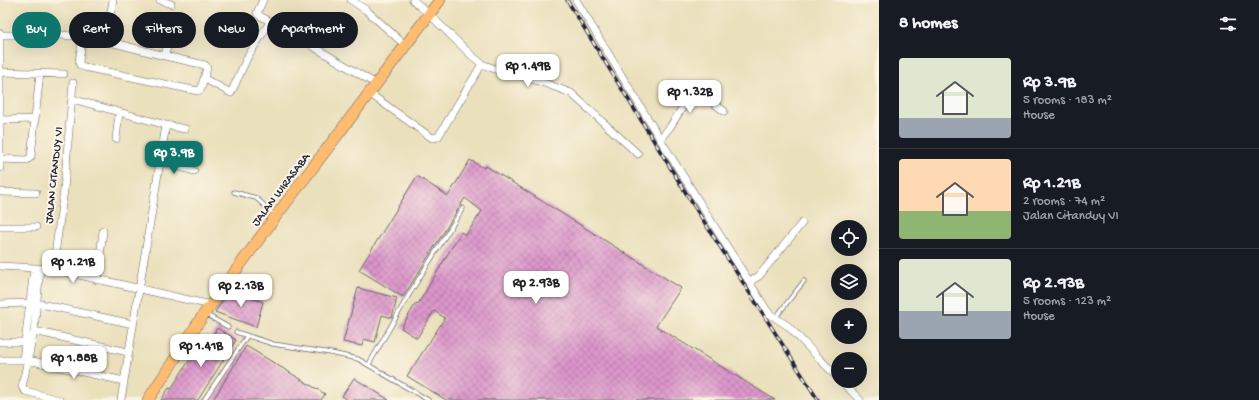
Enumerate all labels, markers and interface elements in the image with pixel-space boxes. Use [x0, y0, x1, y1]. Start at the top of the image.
chip: Buy [12, 12, 61, 48]
chip: Rent [69, 12, 124, 48]
chip: Filters [132, 12, 196, 48]
chip: New [204, 12, 259, 48]
chip: Apartment [267, 12, 358, 48]
icon: filters [1217, 13, 1239, 35]
text: 8 homes [899, 14, 957, 34]
pin: Rp 1.49B [487, 54, 569, 88]
text: Rp 1.49B [506, 59, 550, 74]
text: Rp 3.9B [1023, 73, 1076, 93]
icon: home [931, 74, 979, 122]
pin: Rp 1.32B [649, 80, 731, 114]
text: Rp 1.32B [667, 85, 713, 100]
text: 5 rooms · 183 m² [1023, 93, 1112, 108]
text: House [1023, 108, 1055, 123]
street label: JALAN CITANDUY VI [43, 126, 67, 224]
pin: Rp 3.9B [137, 141, 211, 175]
text: Rp 3.9B [154, 146, 194, 161]
street label: JALAN WIRASABA [250, 150, 314, 230]
text: Rp 1.21B [1023, 174, 1080, 194]
icon: home [931, 175, 979, 223]
text: 2 rooms · 74 m² [1023, 194, 1105, 209]
text: Jalan Citanduy VI [1023, 209, 1119, 224]
map controls [831, 220, 867, 388]
button: locate [831, 220, 867, 256]
pin: Rp 1.21B [32, 250, 114, 284]
text: Rp 1.21B [51, 255, 95, 270]
button: layers [831, 264, 867, 300]
pin: Rp 2.93B [495, 271, 577, 305]
pin: Rp 2.13B [200, 274, 282, 308]
text: Rp 2.93B [1023, 274, 1084, 294]
icon: home [931, 275, 979, 323]
text: Rp 2.93B [513, 276, 559, 291]
text: Rp 2.13B [218, 279, 264, 294]
text: 5 rooms · 123 m² [1023, 294, 1111, 309]
button: + [831, 308, 867, 344]
text: House [1023, 309, 1055, 324]
pin: Rp 1.41B [160, 334, 242, 368]
text: Rp 1.41B [179, 339, 223, 354]
pin: Rp 1.88B [33, 346, 115, 380]
text: Rp 1.88B [51, 351, 97, 366]
button: − [831, 352, 867, 388]

